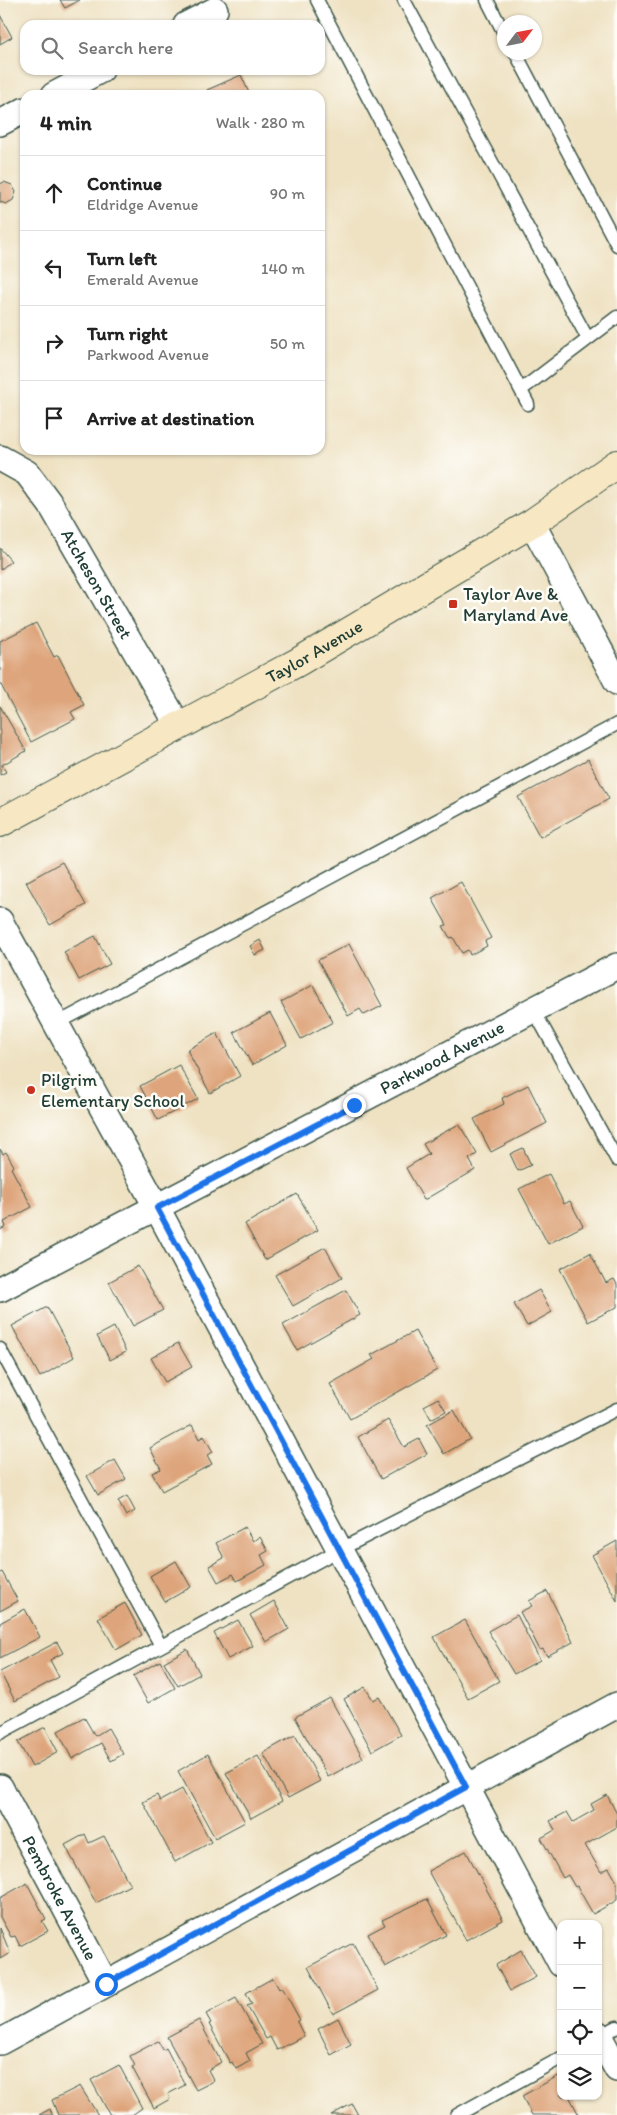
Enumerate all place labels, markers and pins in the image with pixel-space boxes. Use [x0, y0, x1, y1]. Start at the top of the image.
place label: Taylor Ave & Maryland Ave [463, 583, 568, 626]
marker: Taylor Ave & Maryland Ave [447, 598, 459, 610]
place label: Pilgrim Elementary School [41, 1069, 185, 1112]
marker: Pilgrim Elementary School [25, 1084, 37, 1096]

